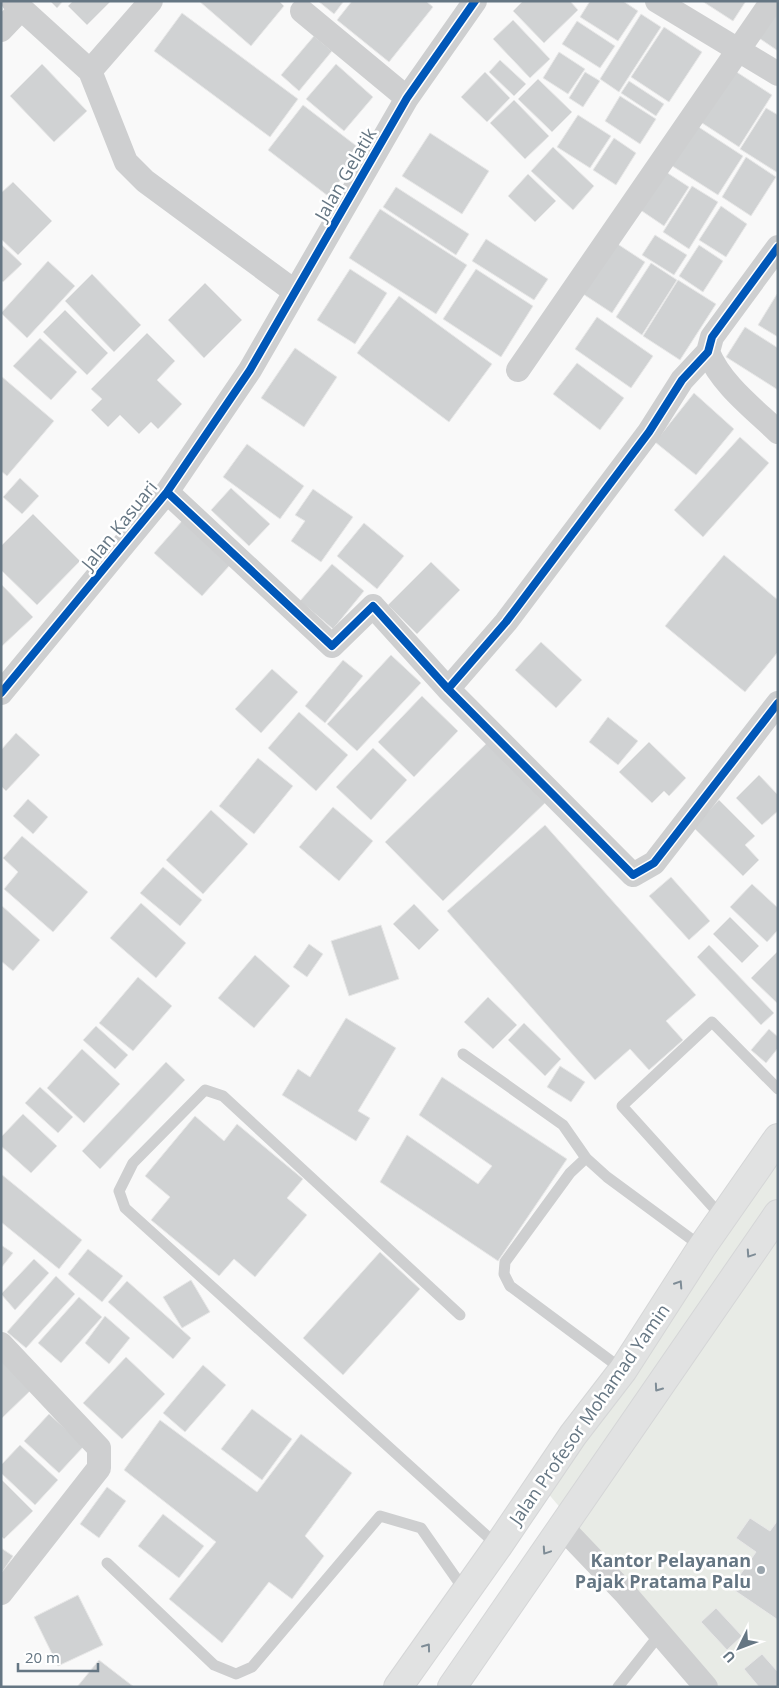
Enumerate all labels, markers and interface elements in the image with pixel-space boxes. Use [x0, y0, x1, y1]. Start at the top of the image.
street label: Jalan Gelatik [308, 123, 381, 226]
street label: Jalan Kasuari [75, 476, 162, 576]
one-way arrow [747, 1248, 756, 1258]
one-way arrow [672, 1280, 682, 1289]
street label: Jalan Profesor Mohamad Yamin [502, 1299, 675, 1531]
one-way arrow [655, 1382, 664, 1392]
one-way arrow [543, 1545, 552, 1554]
place label: Kantor Pelayanan Pajak Pratama Palu [575, 1548, 751, 1593]
marker: Kantor Pelayanan Pajak Pratama Palu [755, 1564, 767, 1576]
north arrow [714, 1623, 764, 1673]
scale bar [18, 1640, 98, 1672]
one-way arrow [421, 1644, 429, 1653]
text: 20 m [25, 1647, 60, 1667]
text: U [718, 1647, 740, 1667]

